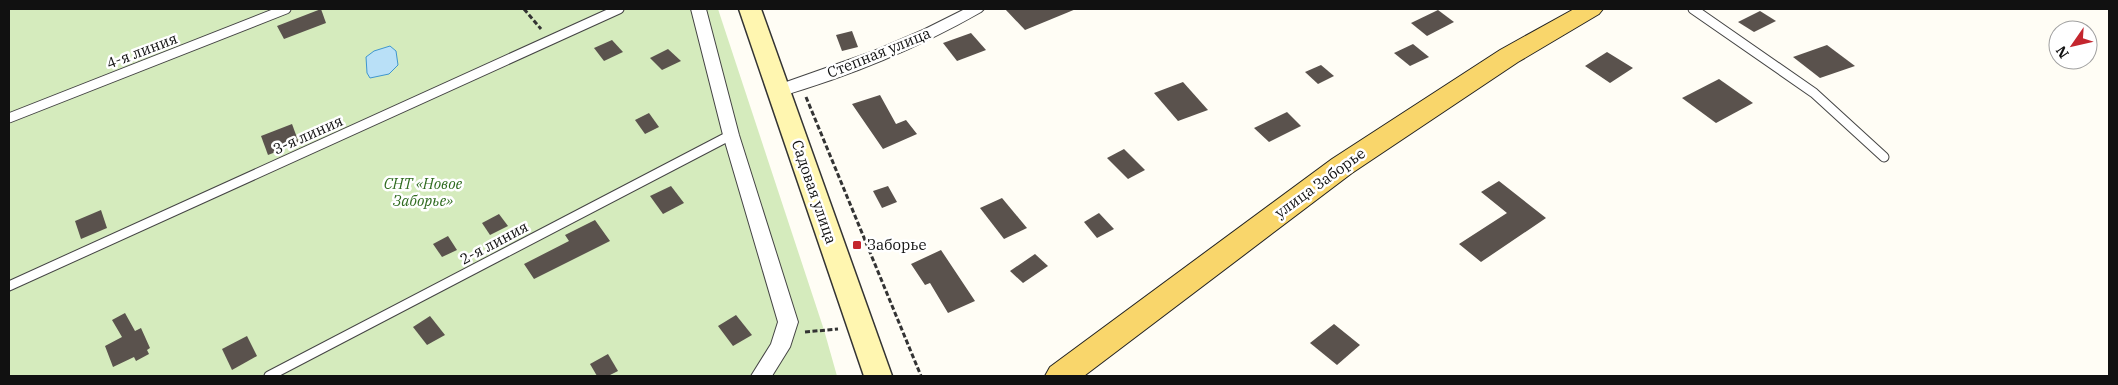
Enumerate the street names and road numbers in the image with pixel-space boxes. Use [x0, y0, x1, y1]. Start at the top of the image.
street label: Степная улица [824, 23, 933, 82]
street label: 4-я линия [104, 28, 180, 73]
street label: 3-я линия [270, 111, 346, 158]
street label: Садовая улица [788, 137, 841, 246]
street label: улица Заборье [1271, 143, 1369, 222]
street label: 2-я линия [456, 217, 531, 268]

